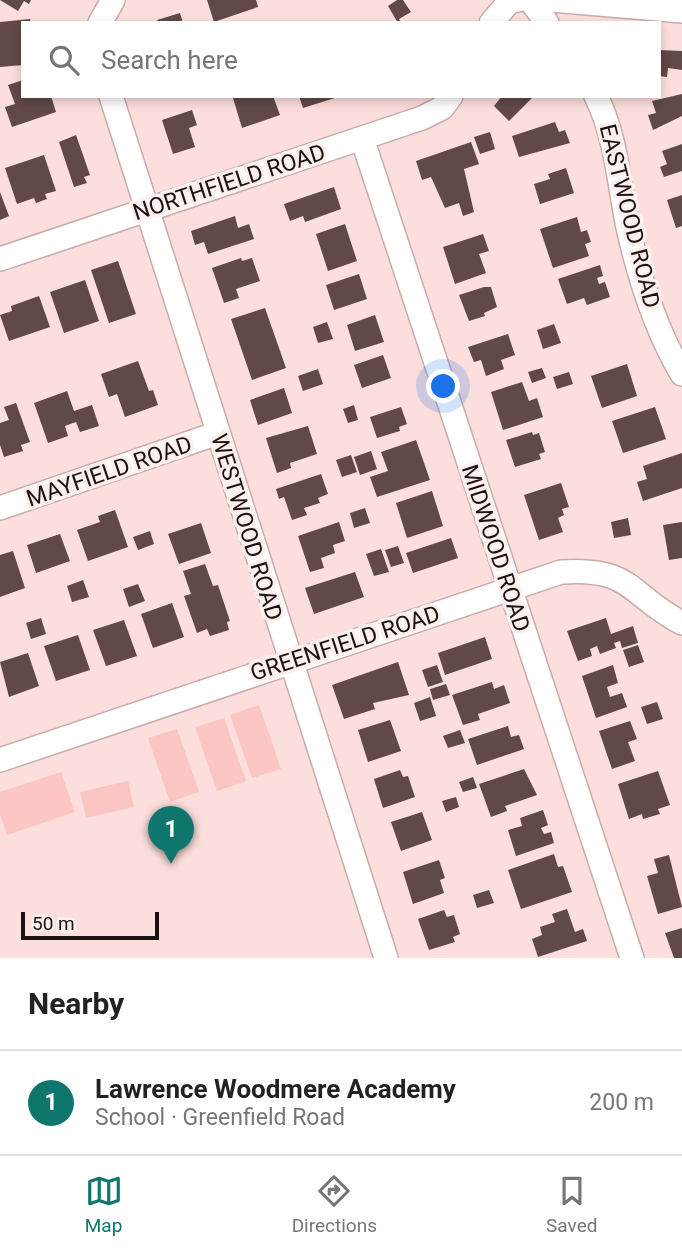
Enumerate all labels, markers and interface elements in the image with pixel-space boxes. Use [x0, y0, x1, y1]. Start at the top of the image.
search box [21, 21, 661, 98]
icon: search [45, 41, 83, 79]
text: Search here [101, 45, 238, 75]
street label: EASTWOOD ROAD [594, 121, 665, 311]
street label: NORTHFIELD ROAD [130, 139, 329, 226]
your location [426, 369, 460, 403]
street label: MAYFIELD ROAD [23, 431, 195, 512]
street label: WESTWOOD ROAD [205, 431, 288, 624]
street label: MIDWOOD ROAD [456, 461, 535, 635]
street label: GREENFIELD ROAD [247, 600, 443, 687]
pin: 1 [148, 806, 194, 864]
scale bar [21, 909, 159, 941]
text: 50 m [32, 912, 75, 935]
text: Nearby [28, 986, 124, 1021]
text: Lawrence Woodmere Academy [95, 1074, 456, 1104]
text: 1 [44, 1089, 58, 1116]
text: 200 m [589, 1089, 654, 1116]
text: School · Greenfield Road [95, 1104, 345, 1131]
tab: Map [85, 1172, 123, 1237]
tab: Directions [292, 1172, 377, 1237]
tab: Saved [546, 1172, 597, 1237]

